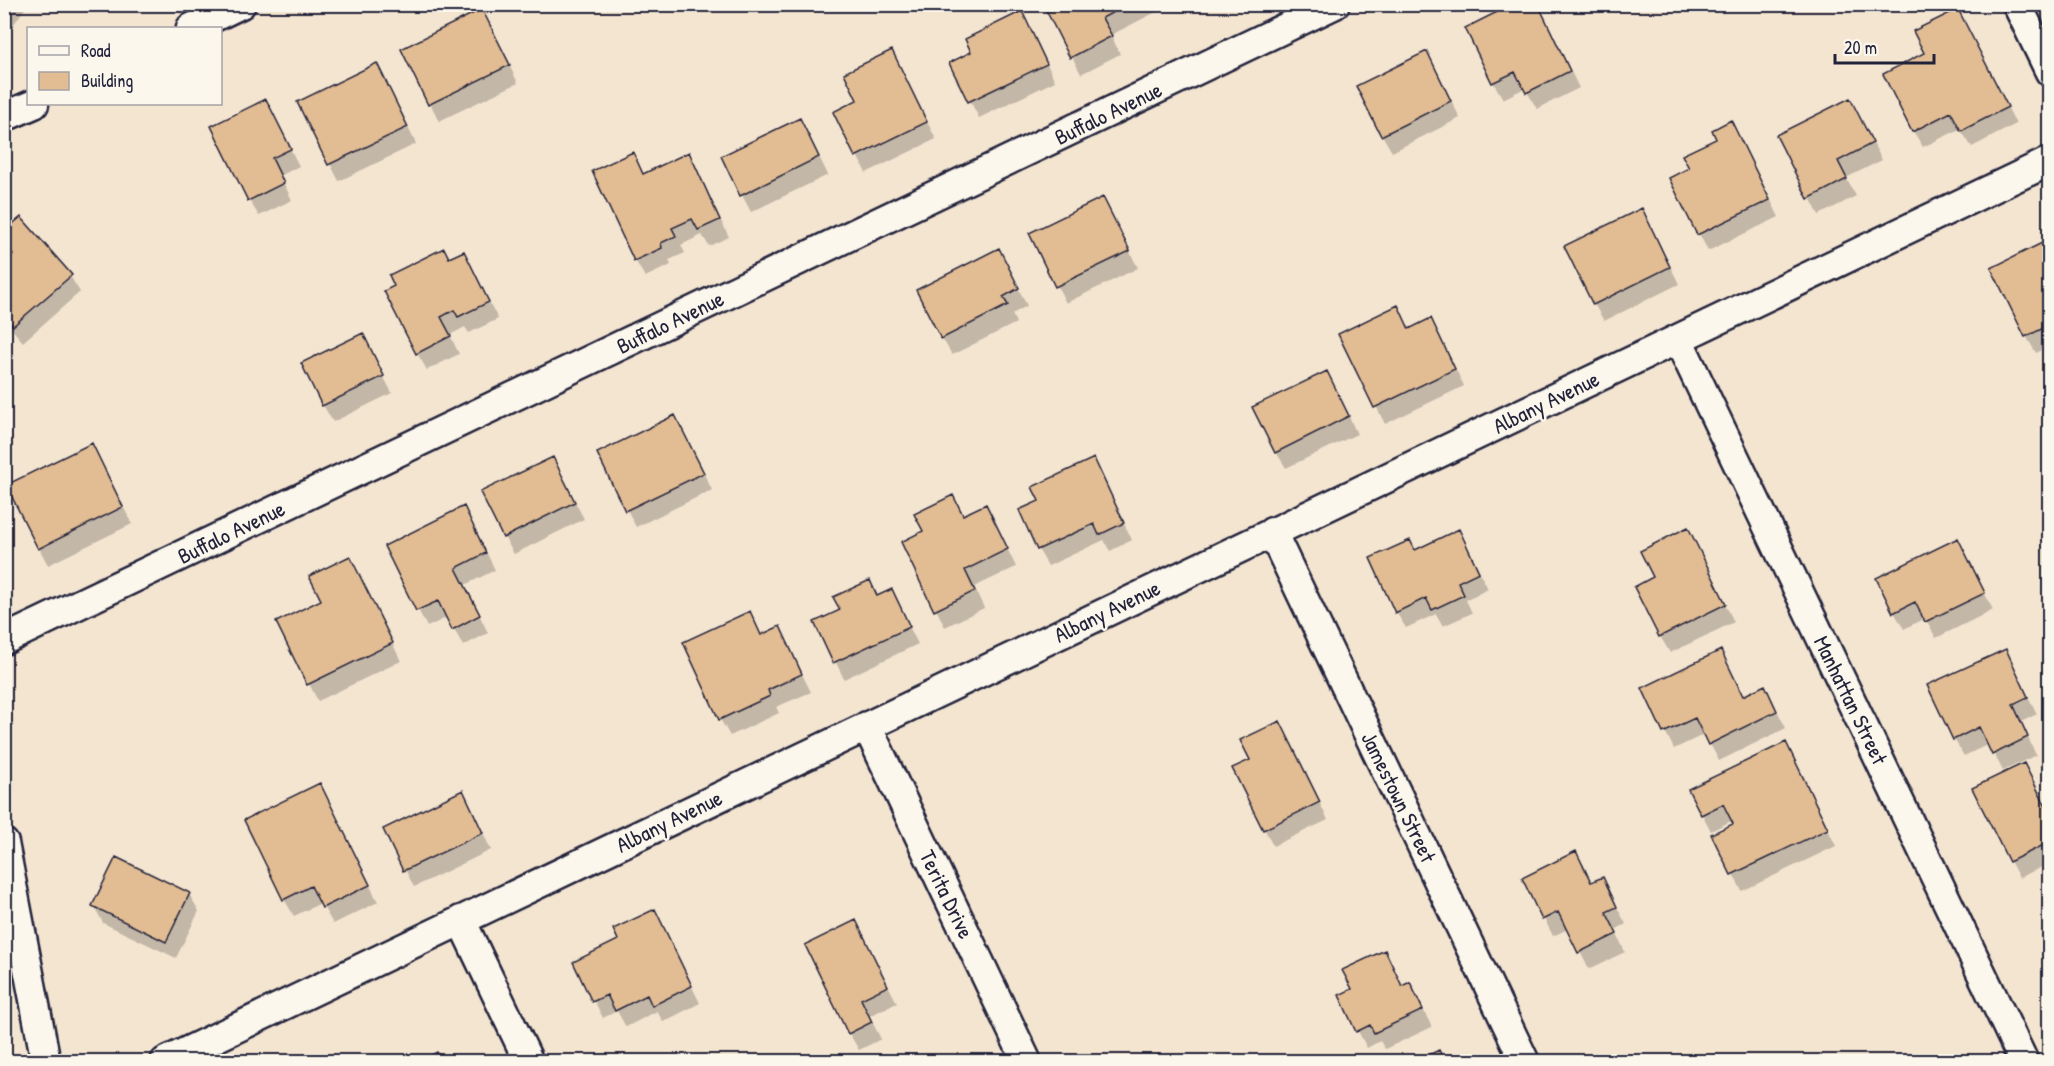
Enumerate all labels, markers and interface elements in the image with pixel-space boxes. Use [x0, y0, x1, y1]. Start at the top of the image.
legend [27, 27, 222, 105]
scale bar [1835, 27, 1934, 65]
text: 20 m [1844, 35, 1877, 60]
text: Road [81, 38, 111, 63]
text: Building [81, 68, 133, 93]
street label: Buffalo Avenue [1049, 74, 1167, 152]
street label: Buffalo Avenue [611, 283, 729, 361]
street label: Albany Avenue [1488, 363, 1604, 441]
street label: Buffalo Avenue [172, 493, 290, 571]
street label: Albany Avenue [1049, 572, 1165, 650]
street label: Manhattan Street [1807, 631, 1895, 770]
street label: Jamestown Street [1354, 727, 1444, 868]
street label: Albany Avenue [611, 782, 727, 860]
street label: Terita Drive [913, 845, 981, 944]

